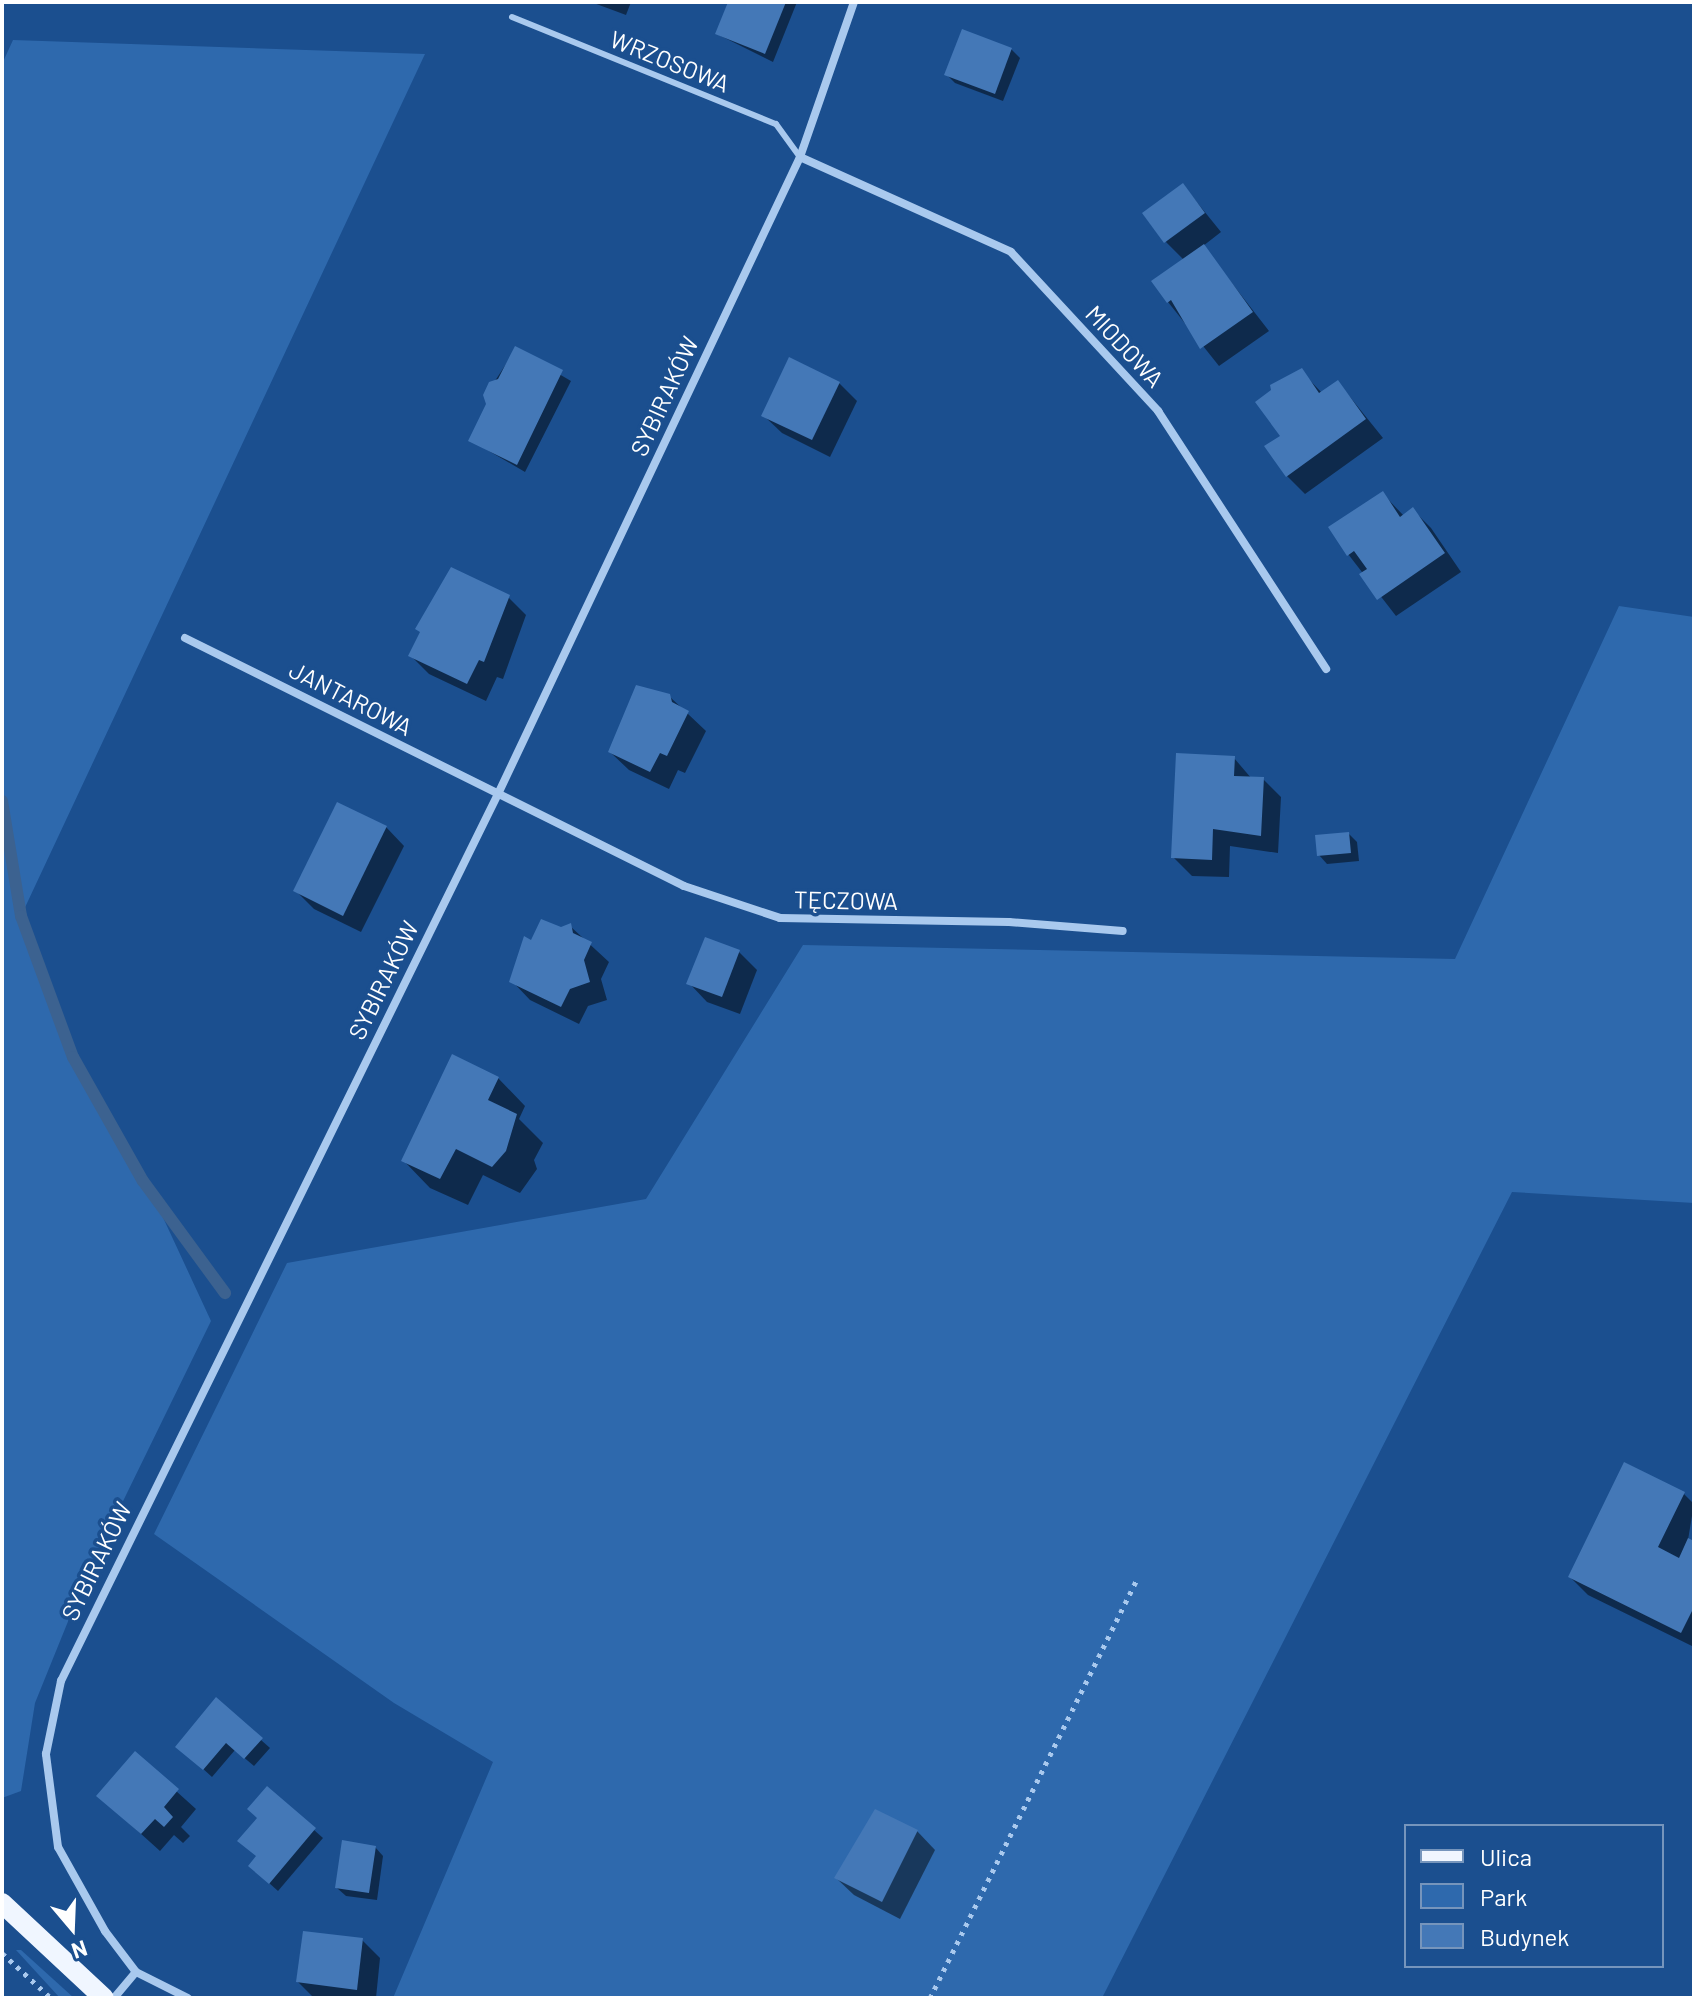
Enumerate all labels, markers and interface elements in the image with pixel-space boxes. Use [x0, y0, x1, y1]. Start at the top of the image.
street label: WRZOSOWA [606, 24, 734, 98]
street label: MIODOWA [1080, 299, 1170, 393]
street label: SYBIRAKÓW [624, 332, 704, 460]
street label: JANTAROWA [285, 655, 417, 741]
street label: TĘCZOWA [794, 885, 898, 915]
street label: SYBIRAKÓW [342, 916, 424, 1044]
street label: SYBIRAKÓW [55, 1497, 137, 1625]
legend [1404, 1824, 1664, 1968]
text: Ulica [1480, 1842, 1532, 1871]
text: Park [1480, 1882, 1527, 1911]
north arrow [32, 1888, 112, 1968]
text: Budynek [1480, 1922, 1569, 1951]
text: N [69, 1936, 91, 1965]

